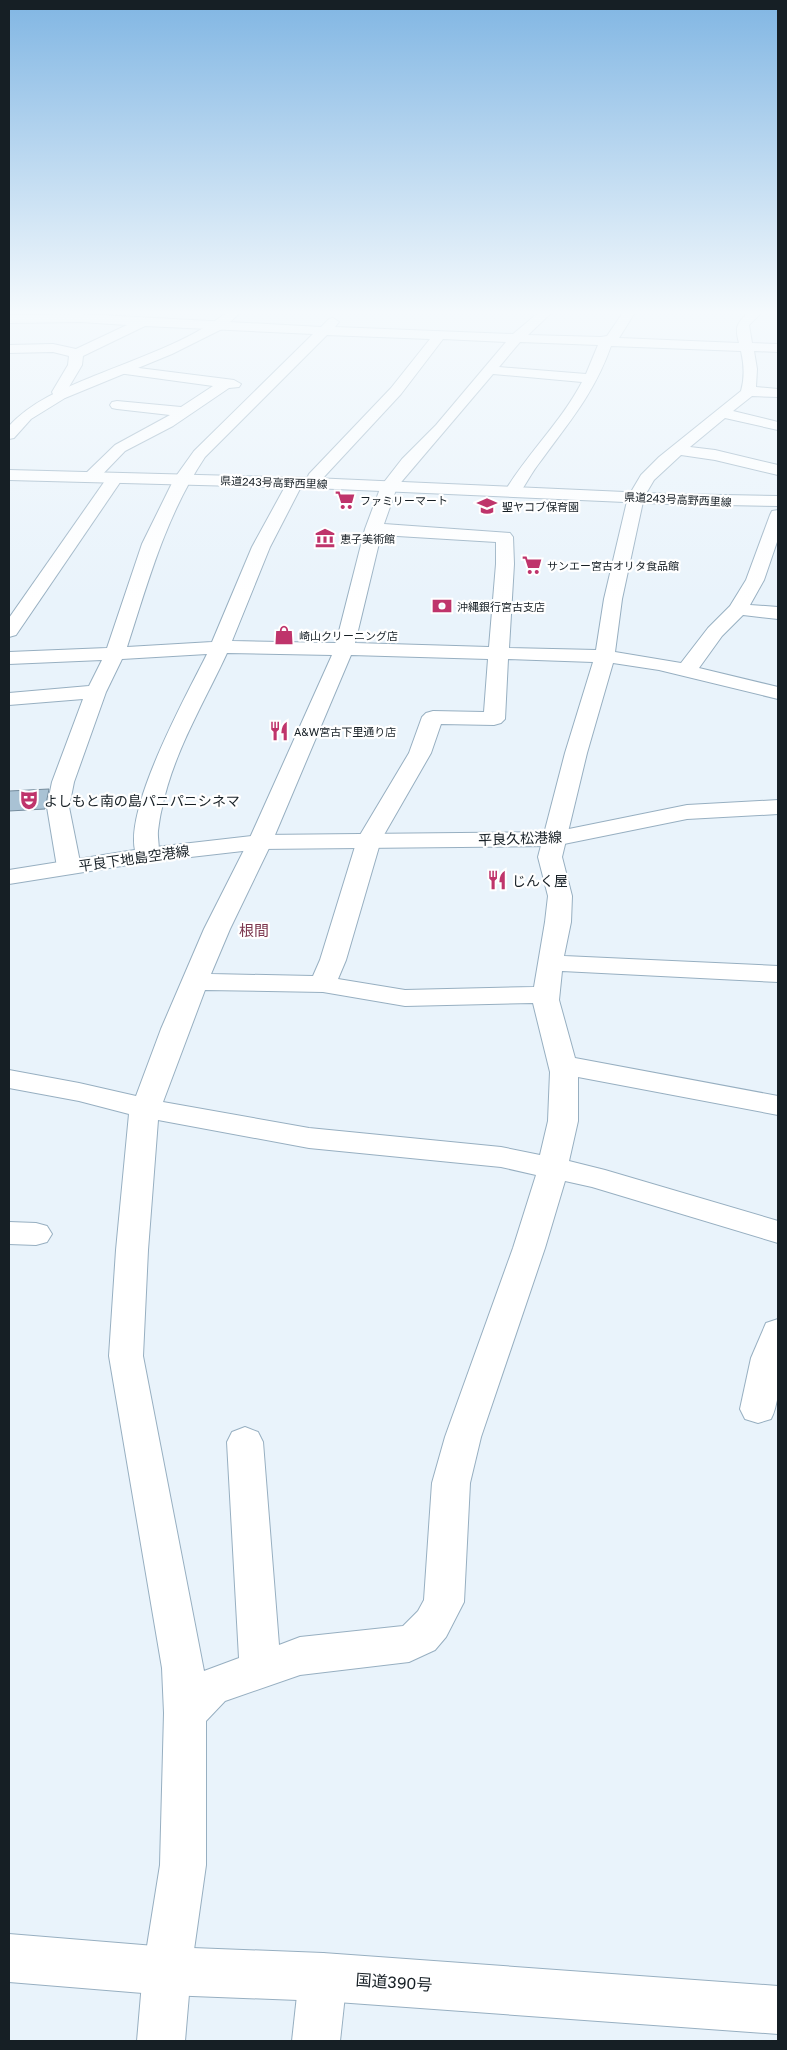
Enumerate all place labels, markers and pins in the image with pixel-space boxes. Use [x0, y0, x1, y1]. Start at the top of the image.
supermarket icon: ファミリーマート [334, 489, 356, 511]
place label: ファミリーマート [360, 494, 448, 507]
school or university icon: 聖ヤコブ保育園 [476, 495, 498, 517]
place label: 聖ヤコブ保育園 [502, 500, 579, 513]
museum icon: 恵子美術館 [314, 527, 336, 549]
place label: 恵子美術館 [340, 532, 395, 545]
supermarket icon: サンエー宮古オリタ食品館 [521, 554, 543, 576]
place label: サンエー宮古オリタ食品館 [547, 559, 679, 572]
bank icon: 沖縄銀行宮古支店 [431, 595, 453, 617]
place label: 沖縄銀行宮古支店 [457, 600, 545, 613]
shop icon: 崎山クリーニング店 [273, 624, 295, 646]
place label: 崎山クリーニング店 [299, 629, 398, 642]
restaurant icon: A&W宮古下里通り店 [268, 720, 290, 742]
place label: A&W宮古下里通り店 [294, 725, 396, 738]
theatre icon: よしもと南の島パニパニシネマ [18, 789, 40, 811]
place label: よしもと南の島パニパニシネマ [44, 792, 240, 809]
restaurant icon: じんく屋 [486, 869, 508, 891]
place label: じんく屋 [512, 872, 568, 889]

